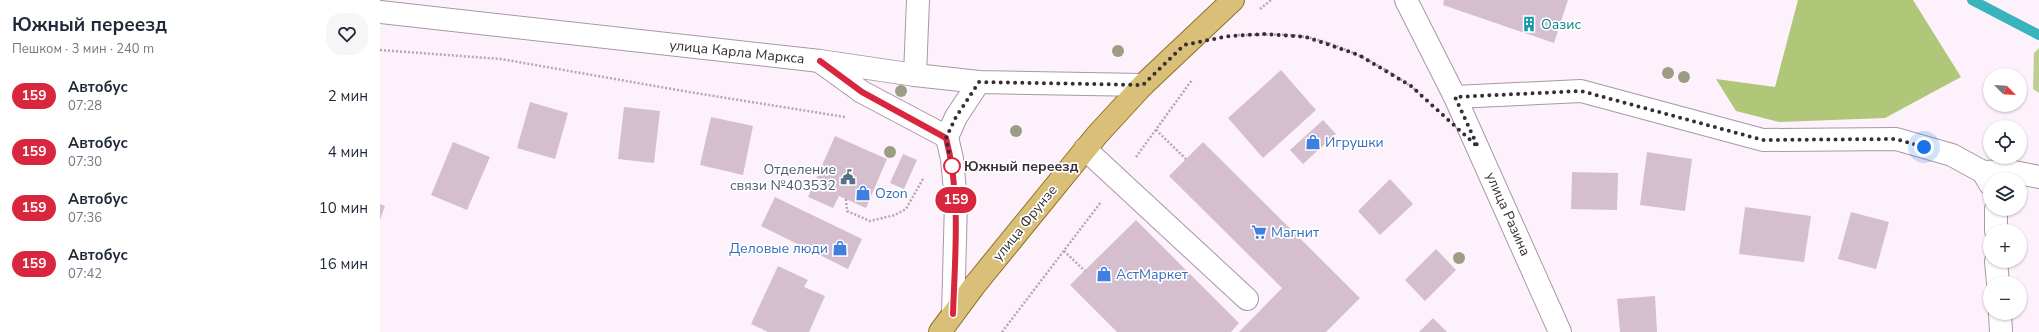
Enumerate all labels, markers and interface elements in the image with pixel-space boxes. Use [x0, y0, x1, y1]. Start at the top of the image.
text: Южный переезд [12, 12, 167, 38]
button: heart [326, 13, 368, 55]
building icon: Оазис [1520, 15, 1538, 33]
place label: Оазис [1541, 15, 1581, 34]
street label: улица Карла Маркса [668, 35, 806, 69]
text: Пешком · 3 мин · 240 m [12, 40, 154, 58]
north arrow [1983, 68, 2027, 112]
map controls [1983, 68, 2027, 320]
text: Автобус [68, 77, 128, 97]
text: 159 [21, 86, 47, 105]
text: 2 мин [328, 86, 368, 106]
text: 07:28 [68, 97, 102, 115]
button: locate [1983, 120, 2027, 164]
text: Автобус [68, 133, 128, 153]
shop icon: Игрушки [1304, 133, 1322, 151]
place label: Игрушки [1325, 133, 1384, 152]
your location [1914, 137, 1934, 157]
text: 159 [21, 142, 47, 161]
text: 4 мин [328, 142, 368, 162]
text: 07:30 [68, 153, 102, 171]
marker: Южный переезд [943, 157, 961, 175]
place label: Южный переезд [964, 157, 1079, 176]
place label: Отделение связи №403532 [730, 160, 836, 195]
public building icon: Отделение связи №403532 [839, 168, 857, 186]
street label: улица Разина [1481, 169, 1535, 259]
button: layers [1983, 172, 2027, 216]
street label: улица Фрунзе [988, 181, 1062, 265]
shop icon: Ozon [854, 184, 872, 202]
place label: Ozon [875, 184, 908, 203]
line badge: 159 [933, 187, 979, 213]
text: Автобус [68, 189, 128, 209]
text: 159 [943, 190, 969, 209]
text: 159 [21, 198, 47, 217]
text: 10 мин [319, 198, 368, 218]
text: 07:36 [68, 209, 102, 227]
supermarket icon: Магнит [1250, 223, 1268, 241]
place label: Магнит [1271, 223, 1320, 242]
button: + [1983, 224, 2027, 268]
place label: Деловые люди [729, 239, 828, 258]
shop icon: Деловые люди [831, 239, 849, 257]
text: Автобус [68, 245, 128, 265]
text: 159 [21, 254, 47, 273]
text: 16 мин [319, 254, 368, 274]
text: 07:42 [68, 265, 102, 283]
shop icon: АстМаркет [1095, 265, 1113, 283]
place label: АстМаркет [1116, 265, 1189, 284]
button: − [1983, 276, 2027, 320]

